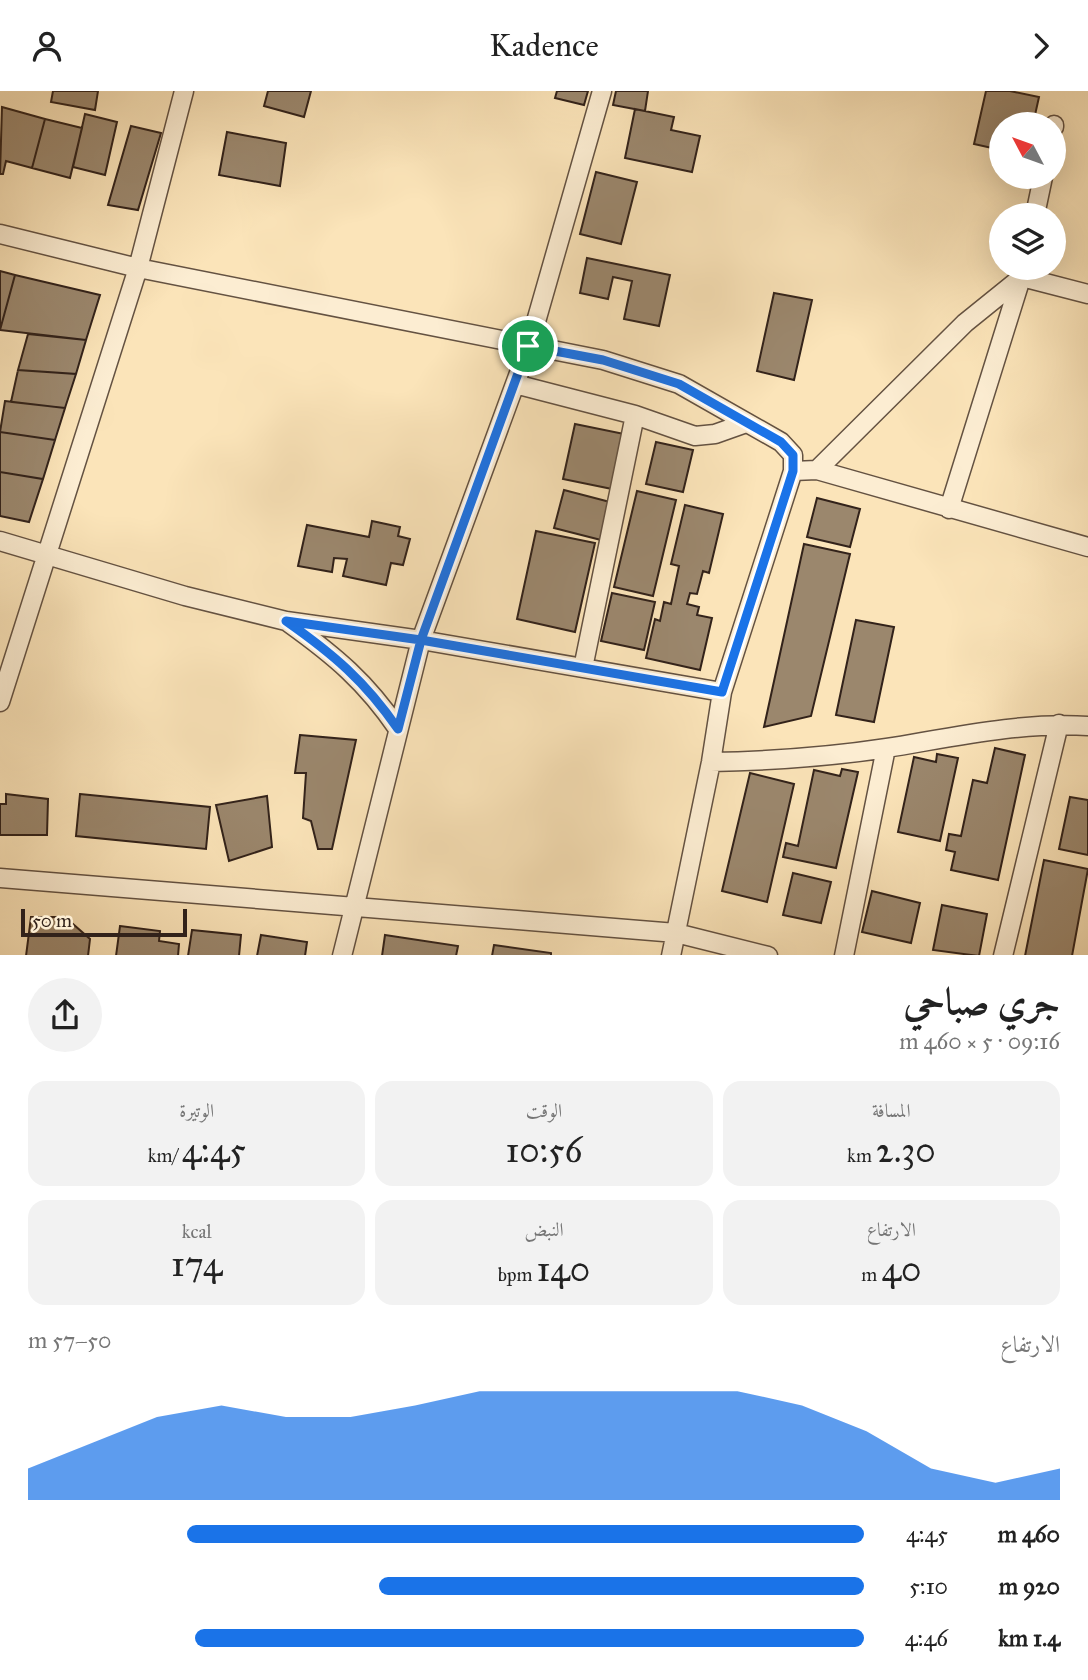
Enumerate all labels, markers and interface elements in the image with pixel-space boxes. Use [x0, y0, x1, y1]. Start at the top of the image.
text: Kadence [489, 26, 599, 65]
icon: person [28, 27, 66, 65]
icon: forward [1022, 27, 1060, 65]
north arrow [989, 112, 1066, 189]
map controls [989, 112, 1066, 280]
button: layers [989, 203, 1066, 280]
pin [498, 316, 558, 376]
icon: arrive [509, 327, 547, 365]
scale bar [21, 907, 187, 938]
text: 50 m [32, 909, 72, 932]
button: share [28, 978, 102, 1052]
text: جري صباحي [903, 978, 1060, 1024]
text: 09:16 · 5 × 460 m [899, 1027, 1060, 1055]
text: الوتيرة [179, 1099, 214, 1122]
text: الوقت [526, 1099, 562, 1122]
text: المسافة [872, 1099, 911, 1122]
text: 4:45 [182, 1129, 246, 1172]
text: 10:56 [505, 1129, 583, 1172]
text: 2.30 [876, 1129, 936, 1172]
text: /km [148, 1144, 182, 1167]
text: km [847, 1144, 876, 1167]
text: النبض [524, 1218, 564, 1241]
text: الارتفاع [867, 1218, 916, 1241]
text: kcal [182, 1220, 212, 1243]
text: 174 [171, 1243, 222, 1286]
text: 140 [537, 1248, 590, 1291]
text: 40 [881, 1248, 921, 1291]
text: bpm [498, 1263, 537, 1286]
text: m [861, 1263, 881, 1286]
text: 50–57 m [28, 1326, 111, 1354]
text: الارتفاع [1000, 1330, 1060, 1358]
text: 4:45 [906, 1520, 948, 1548]
text: 460 m [998, 1520, 1060, 1548]
text: 5:10 [909, 1572, 948, 1600]
text: 920 m [999, 1572, 1060, 1600]
text: 4:46 [905, 1624, 948, 1652]
text: 1.4 km [998, 1624, 1060, 1652]

